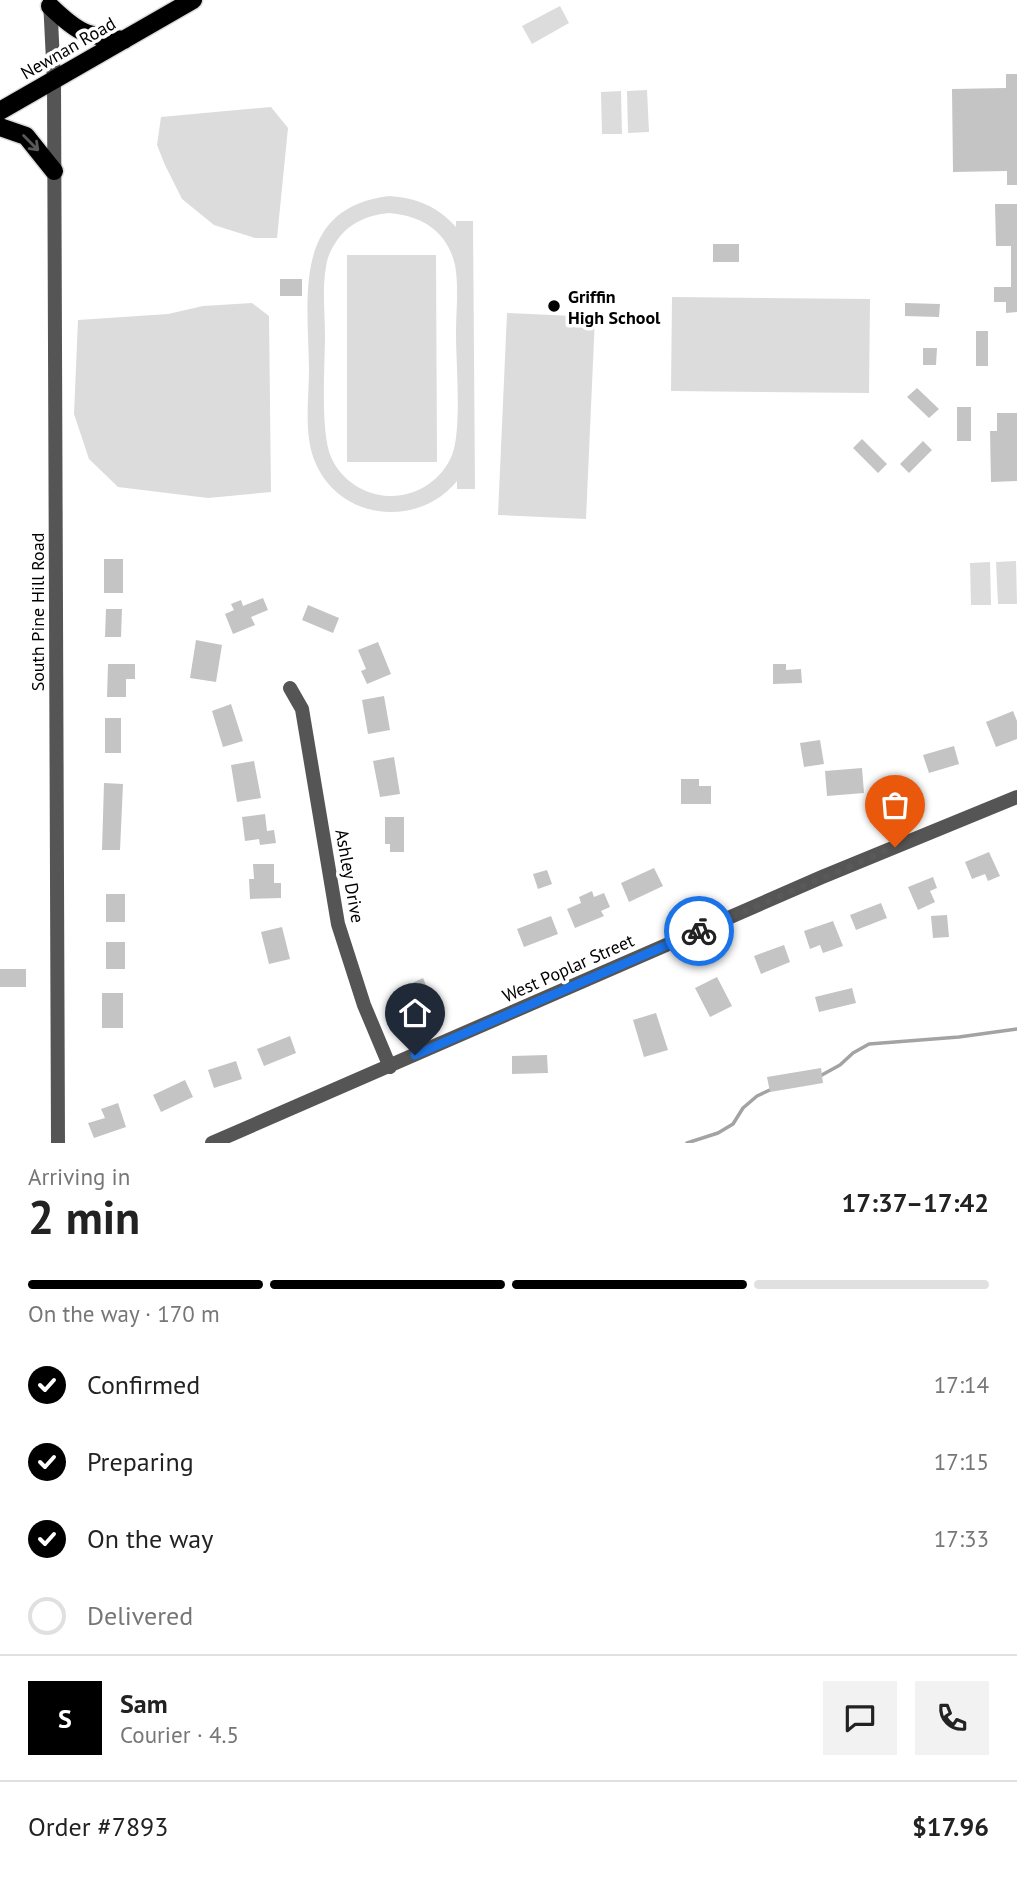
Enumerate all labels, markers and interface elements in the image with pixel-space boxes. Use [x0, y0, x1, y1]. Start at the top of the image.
street label: Newnan Road [16, 12, 120, 84]
one-way arrow [23, 134, 40, 151]
place label: Griffin High School [568, 285, 661, 329]
marker: Griffin High School [546, 298, 562, 314]
street label: South Pine Hill Road [26, 533, 49, 691]
pin [865, 775, 925, 847]
icon: bag [876, 786, 914, 824]
street label: Ashley Drive [330, 827, 370, 925]
courier [664, 896, 734, 966]
icon: bike [680, 912, 718, 950]
street label: West Poplar Street [499, 929, 637, 1007]
pin [385, 983, 445, 1055]
icon: home [396, 994, 434, 1032]
text: Arriving in [28, 1162, 130, 1191]
text: 17:37–17:42 [842, 1186, 989, 1219]
text: 2 min [28, 1187, 140, 1247]
text: On the way · 170 m [28, 1299, 220, 1328]
icon: check [28, 1366, 66, 1404]
text: Confirmed [87, 1368, 200, 1401]
text: 17:14 [934, 1370, 989, 1399]
icon: check [28, 1443, 66, 1481]
text: Preparing [87, 1445, 194, 1478]
text: 17:15 [934, 1447, 989, 1476]
icon: check [28, 1520, 66, 1558]
text: On the way [87, 1522, 213, 1555]
text: 17:33 [934, 1524, 989, 1553]
text: Delivered [87, 1599, 193, 1632]
button: chat [823, 1681, 897, 1755]
button: phone [915, 1681, 989, 1755]
text: Sam [120, 1687, 168, 1720]
text: S [58, 1702, 72, 1735]
text: Courier · 4.5 [120, 1720, 239, 1749]
text: Order #7893 [28, 1810, 168, 1843]
text: $17.96 [912, 1810, 989, 1843]

